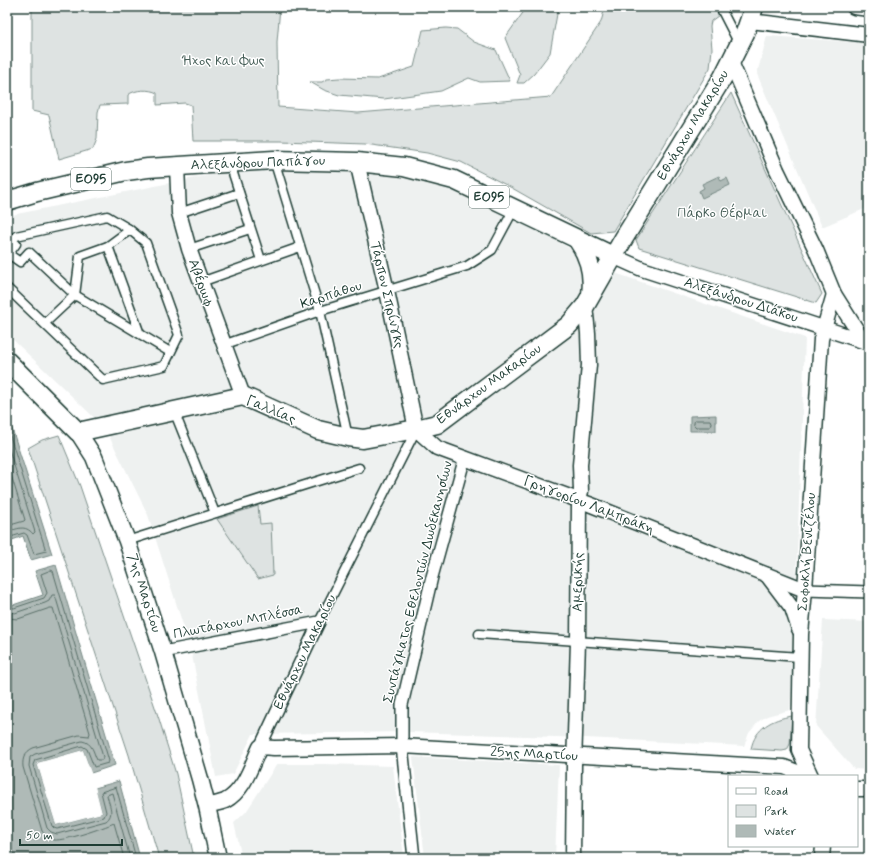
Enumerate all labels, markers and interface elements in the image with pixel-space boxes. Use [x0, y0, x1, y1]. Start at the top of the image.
park label: Ήχος και Φως [181, 52, 265, 70]
street label: Εθνάρχου Μακαρίου [653, 67, 733, 183]
street label: Αλεξάνδρου Παπάγου [190, 152, 326, 174]
road number: ΕΟ95 [71, 168, 111, 190]
road number: ΕΟ95 [469, 186, 509, 208]
park label: Πάρκο Θέρμαι [677, 203, 768, 222]
street label: Τάρπον Σπρίνγκς [366, 240, 408, 350]
street label: Αβέρωφ [184, 256, 219, 309]
street label: Αλεξάνδρου Διάκου [682, 273, 800, 327]
street label: Καρπάθου [298, 277, 364, 313]
street label: Εθνάρχου Μακαρίου [433, 340, 545, 428]
street label: Γαλλίας [243, 391, 299, 429]
street label: Συντάγματος Εθελοντών Δωδεκανησίων [379, 459, 457, 705]
street label: Γρηγορίου Λαμπράκη [521, 472, 657, 538]
street label: Σοφοκλή Βενιζέλου [793, 492, 820, 612]
street label: 7ης Μαρτίου [123, 551, 165, 635]
street label: Αμερικής [568, 552, 588, 612]
street label: Εθνάρχου Μακαρίου [269, 592, 341, 712]
street label: Πλωτάρχου Μπλέσσα [172, 600, 304, 643]
street label: 25ης Μαρτίου [490, 743, 578, 765]
legend [728, 775, 858, 847]
text: Road [764, 784, 788, 800]
text: Park [764, 804, 788, 820]
scale bar [20, 821, 122, 847]
text: Water [764, 824, 796, 840]
text: 50 m [26, 828, 53, 844]

